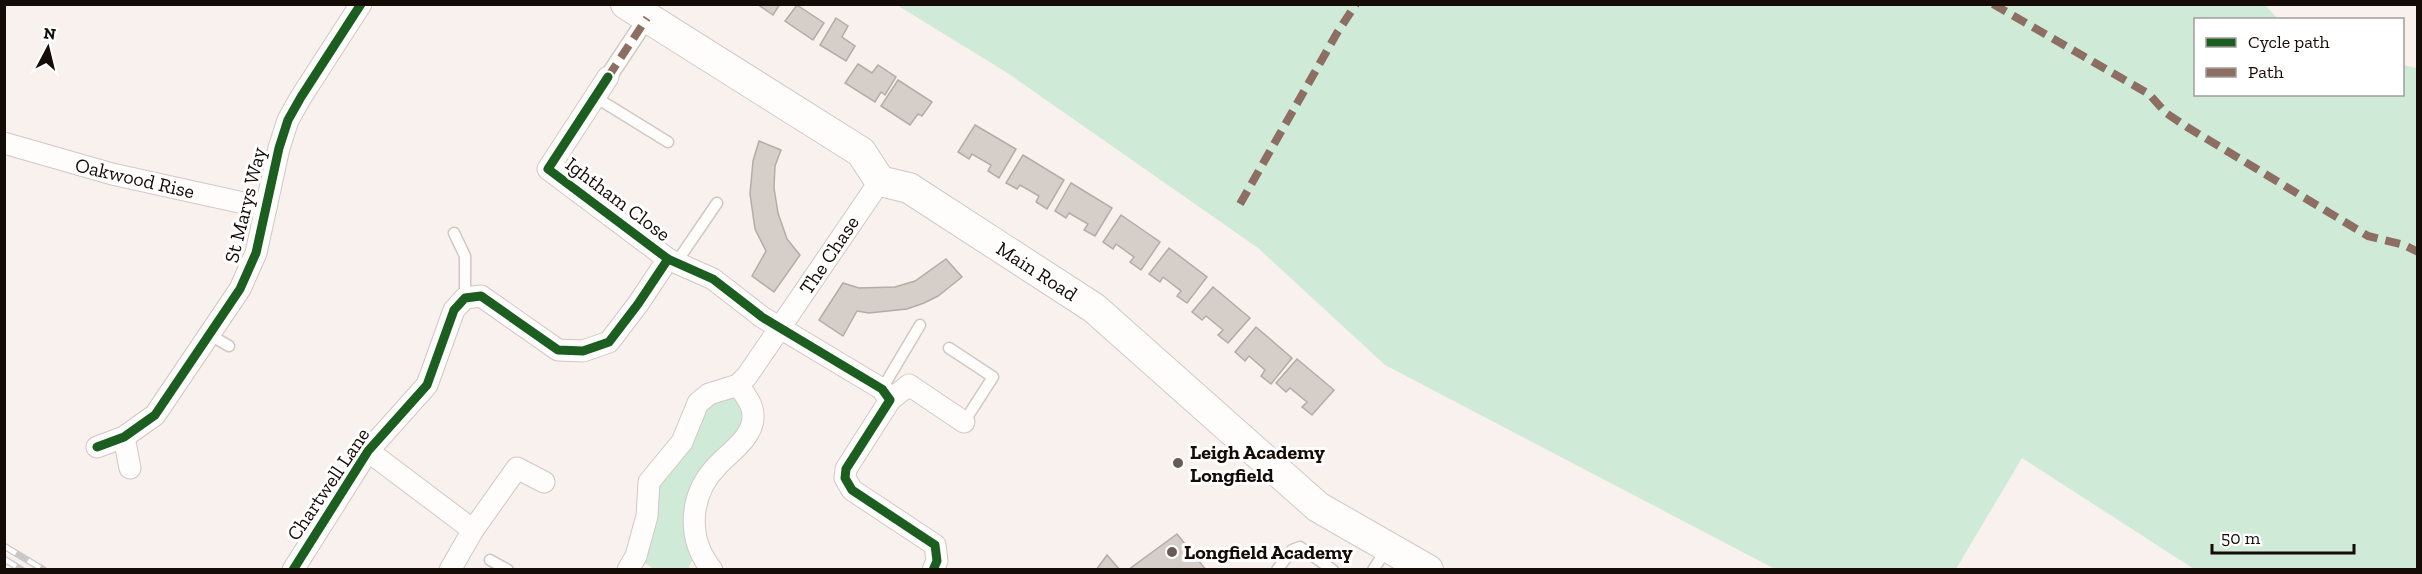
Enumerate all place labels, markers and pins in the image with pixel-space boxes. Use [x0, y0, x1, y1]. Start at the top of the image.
place label: Leigh Academy Longfield [1190, 440, 1325, 487]
marker: Leigh Academy Longfield [1171, 456, 1185, 470]
place label: Longfield Academy [1184, 540, 1353, 564]
marker: Longfield Academy [1165, 545, 1179, 559]

